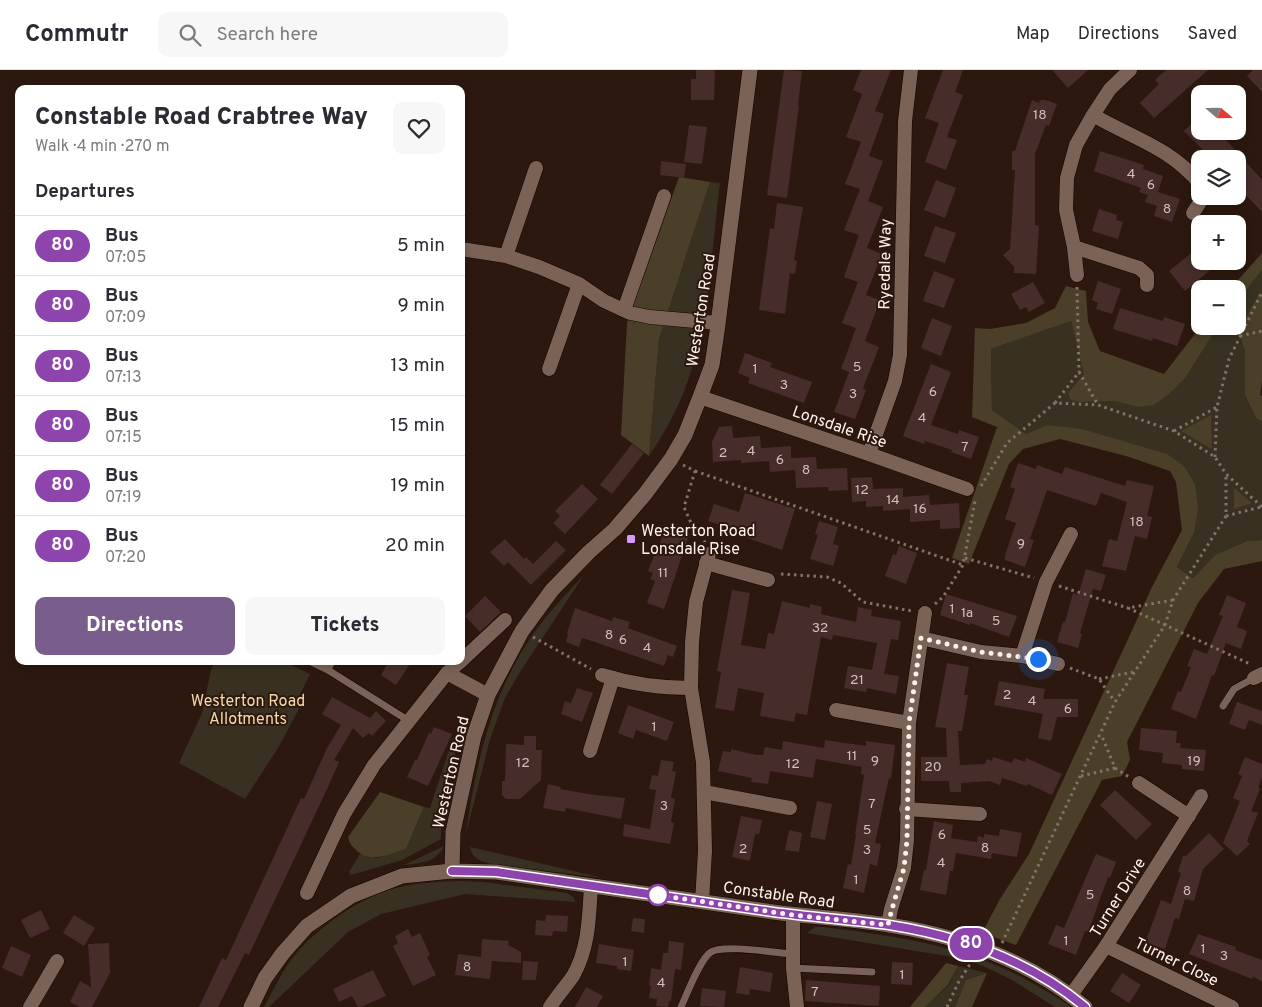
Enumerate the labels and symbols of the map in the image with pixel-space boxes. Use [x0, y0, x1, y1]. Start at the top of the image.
north arrow [1191, 85, 1246, 140]
house number: 18 [1033, 107, 1047, 124]
house number: 4 [1127, 166, 1135, 183]
house number: 6 [1147, 177, 1155, 194]
house number: 8 [1163, 201, 1171, 218]
street label: Ryedale Way [875, 218, 897, 310]
street label: Westerton Road [683, 252, 721, 368]
house number: 5 [853, 359, 861, 376]
house number: 1 [752, 361, 758, 378]
house number: 3 [780, 377, 788, 394]
house number: 6 [929, 384, 937, 401]
house number: 3 [849, 386, 857, 403]
street label: Lonsdale Rise [789, 402, 889, 453]
house number: 4 [918, 410, 926, 427]
house number: 7 [961, 439, 969, 456]
house number: 4 [747, 443, 755, 460]
house number: 2 [719, 445, 727, 462]
house number: 6 [776, 452, 784, 469]
house number: 8 [802, 462, 810, 479]
house number: 12 [855, 482, 869, 499]
house number: 14 [886, 492, 900, 509]
house number: 16 [913, 501, 927, 518]
house number: 18 [1130, 514, 1144, 531]
place label: Westerton Road Lonsdale Rise [641, 522, 756, 560]
marker: Westerton Road Lonsdale Rise [625, 533, 637, 545]
house number: 9 [1017, 536, 1025, 553]
house number: 11 [658, 565, 668, 582]
house number: 1 [949, 601, 955, 618]
house number: 1a [961, 605, 973, 622]
house number: 5 [992, 613, 1000, 630]
house number: 32 [812, 620, 828, 637]
house number: 8 [605, 627, 613, 644]
house number: 6 [619, 632, 627, 649]
house number: 4 [643, 640, 651, 657]
your location [1026, 647, 1051, 672]
house number: 21 [850, 672, 864, 689]
house number: 2 [1003, 687, 1011, 704]
park label: Westerton Road Allotments [191, 692, 305, 730]
house number: 4 [1028, 693, 1036, 710]
house number: 6 [1064, 701, 1072, 718]
street label: Westerton Road [429, 714, 475, 831]
house number: 1 [651, 719, 657, 736]
house number: 11 [847, 748, 857, 765]
house number: 9 [871, 753, 879, 770]
house number: 19 [1187, 753, 1201, 770]
house number: 12 [516, 755, 530, 772]
house number: 12 [786, 756, 800, 773]
house number: 20 [924, 759, 942, 776]
house number: 7 [868, 796, 876, 813]
house number: 3 [660, 798, 668, 815]
house number: 5 [863, 822, 871, 839]
house number: 6 [938, 827, 946, 844]
house number: 8 [981, 840, 989, 857]
house number: 2 [739, 841, 747, 858]
house number: 3 [863, 842, 871, 859]
house number: 4 [937, 855, 945, 872]
street label: Turner Drive [1086, 855, 1151, 941]
house number: 1 [853, 872, 859, 889]
street label: Constable Road [722, 878, 836, 914]
house number: 8 [1183, 883, 1191, 900]
unlabelled marker [647, 884, 669, 906]
house number: 5 [1086, 887, 1094, 904]
line badge: 80 [948, 928, 994, 960]
house number: 1 [1063, 933, 1069, 950]
street label: Turner Close [1131, 934, 1222, 992]
house number: 1 [1200, 941, 1206, 958]
house number: 3 [1220, 948, 1228, 965]
house number: 1 [622, 954, 628, 971]
house number: 8 [463, 959, 471, 976]
house number: 1 [899, 967, 905, 984]
house number: 4 [657, 975, 665, 992]
house number: 7 [811, 984, 819, 1001]

